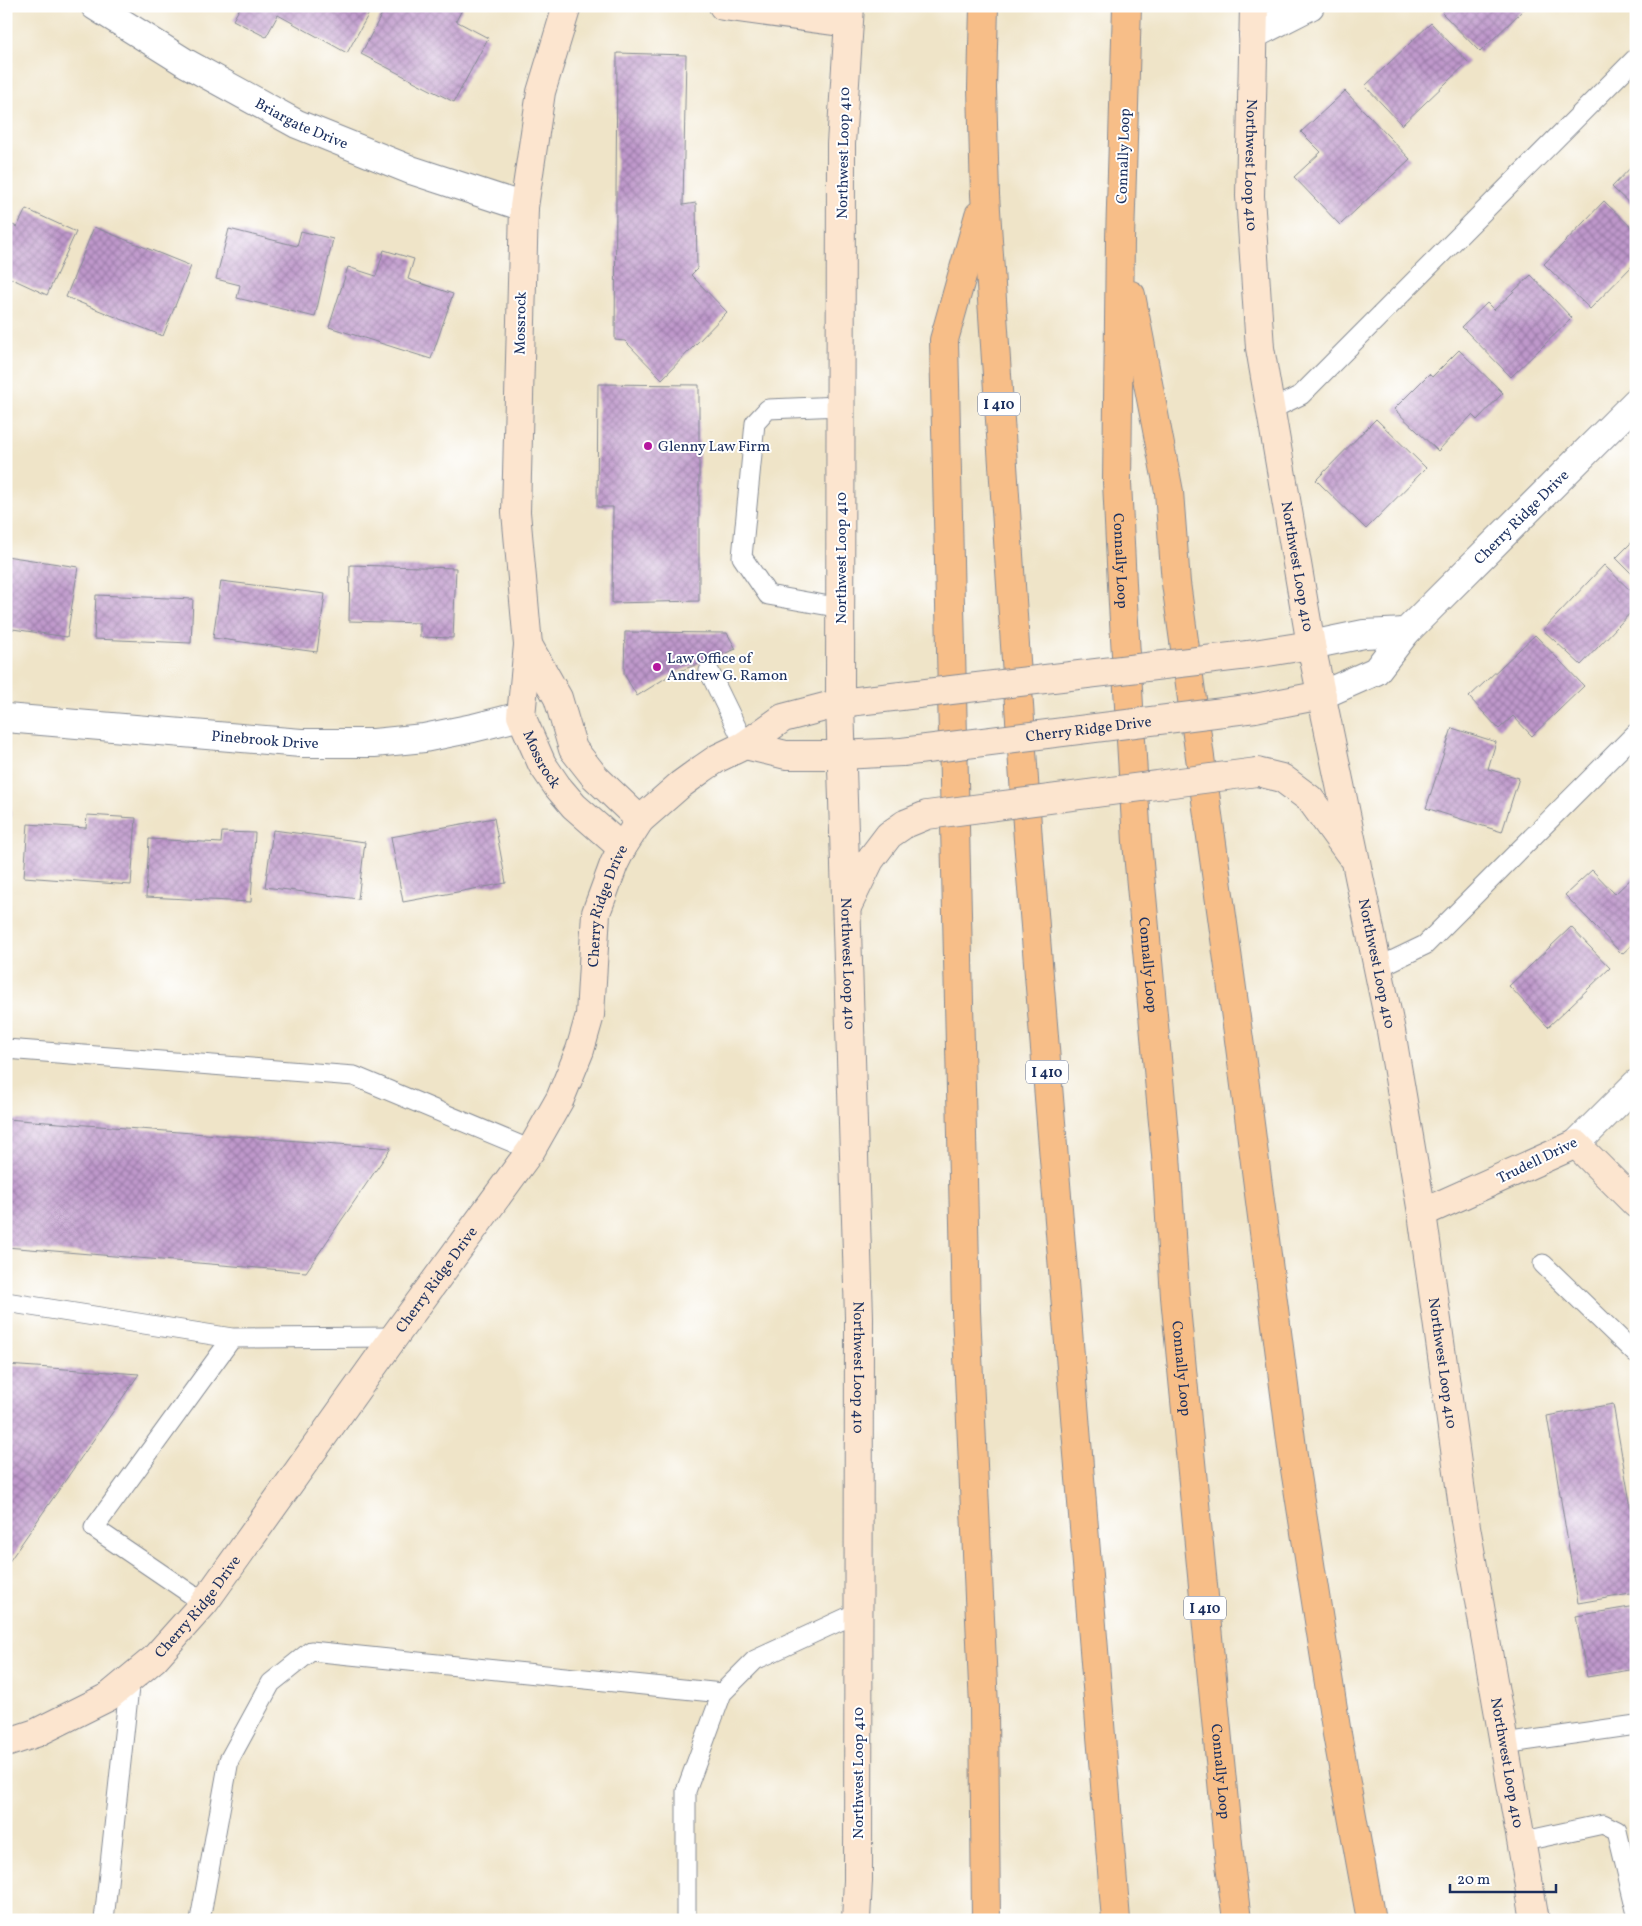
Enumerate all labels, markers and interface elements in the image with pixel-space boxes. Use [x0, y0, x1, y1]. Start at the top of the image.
street label: Northwest Loop 410 [833, 87, 856, 219]
street label: Briargate Drive [251, 94, 351, 155]
street label: Northwest Loop 410 [1238, 99, 1261, 232]
street label: Connally Loop [1112, 108, 1137, 204]
street label: Mossrock [510, 291, 533, 355]
road number: I 410 [978, 392, 1020, 416]
place label: Glenny Law Firm [658, 437, 770, 458]
marker: Glenny Law Firm [642, 440, 654, 452]
street label: Cherry Ridge Drive [1470, 466, 1574, 570]
street label: Northwest Loop 410 [832, 492, 853, 624]
street label: Northwest Loop 410 [1274, 500, 1318, 634]
street label: Connally Loop [1107, 512, 1132, 609]
place label: Law Office of Andrew G. Ramon [667, 649, 788, 687]
marker: Law Office of Andrew G. Ramon [651, 661, 663, 673]
street label: Cherry Ridge Drive [1024, 712, 1153, 749]
street label: Pinebrook Drive [210, 726, 319, 755]
street label: Mossrock [517, 727, 565, 793]
street label: Cherry Ridge Drive [584, 842, 634, 968]
street label: Northwest Loop 410 [834, 897, 859, 1030]
street label: Northwest Loop 410 [1352, 897, 1399, 1031]
street label: Connally Loop [1132, 916, 1162, 1014]
road number: I 410 [1026, 1060, 1068, 1084]
street label: Trudell Drive [1494, 1133, 1581, 1190]
street label: Cherry Ridge Drive [391, 1223, 483, 1338]
street label: Northwest Loop 410 [1422, 1296, 1461, 1430]
street label: Northwest Loop 410 [847, 1301, 868, 1433]
street label: Connally Loop [1165, 1320, 1196, 1417]
street label: Cherry Ridge Drive [150, 1552, 247, 1663]
road number: I 410 [1184, 1596, 1226, 1620]
street label: Northwest Loop 410 [1484, 1696, 1528, 1830]
street label: Northwest Loop 410 [849, 1707, 870, 1839]
street label: Connally Loop [1204, 1723, 1235, 1820]
scale bar [1450, 1861, 1556, 1893]
text: 20 m [1457, 1870, 1490, 1891]

